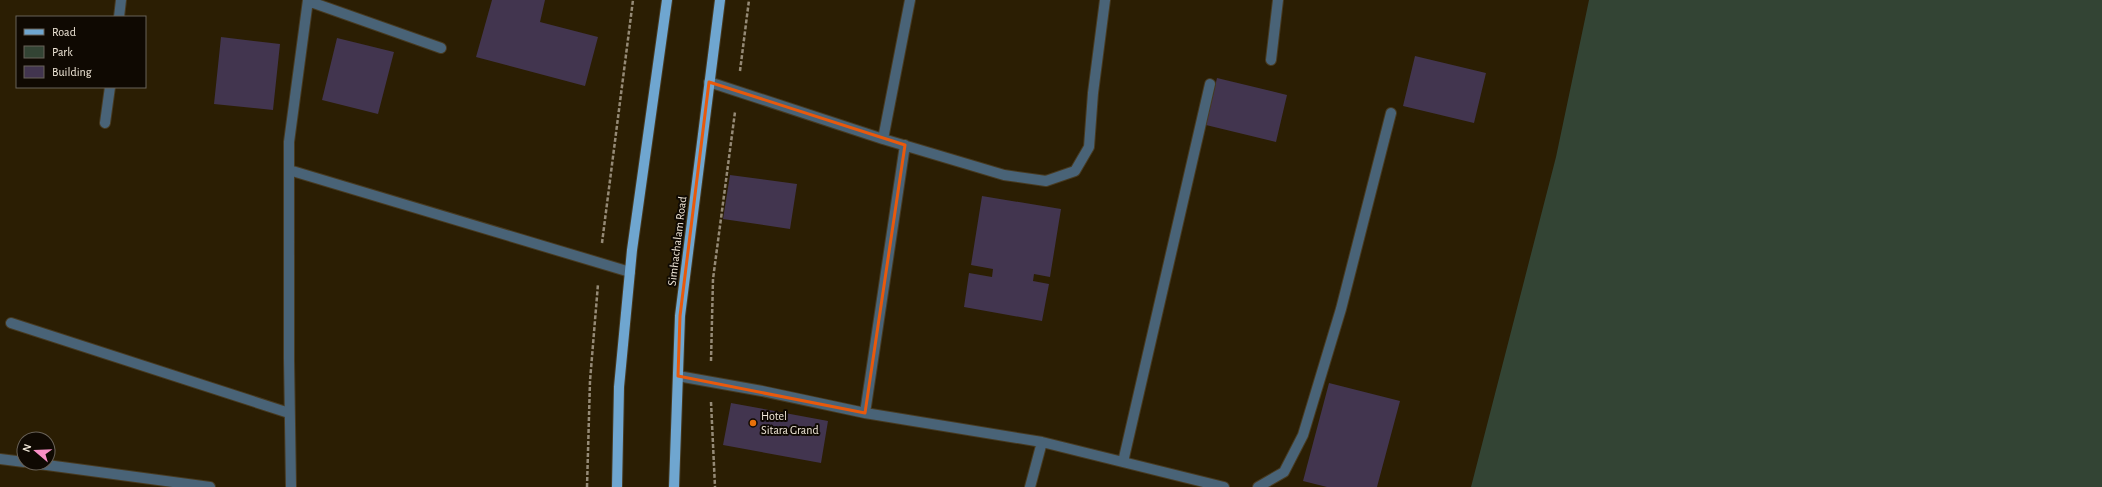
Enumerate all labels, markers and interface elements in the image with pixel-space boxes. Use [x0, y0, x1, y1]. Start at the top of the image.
legend [16, 16, 146, 88]
text: Road [52, 26, 76, 38]
text: Park [52, 46, 73, 58]
text: Building [52, 66, 92, 78]
street label: Simhachalam Road [666, 196, 688, 286]
place label: Hotel Sitara Grand [761, 410, 819, 436]
marker: Hotel Sitara Grand [748, 418, 758, 428]
north arrow [16, 431, 56, 471]
text: N [21, 442, 33, 453]

